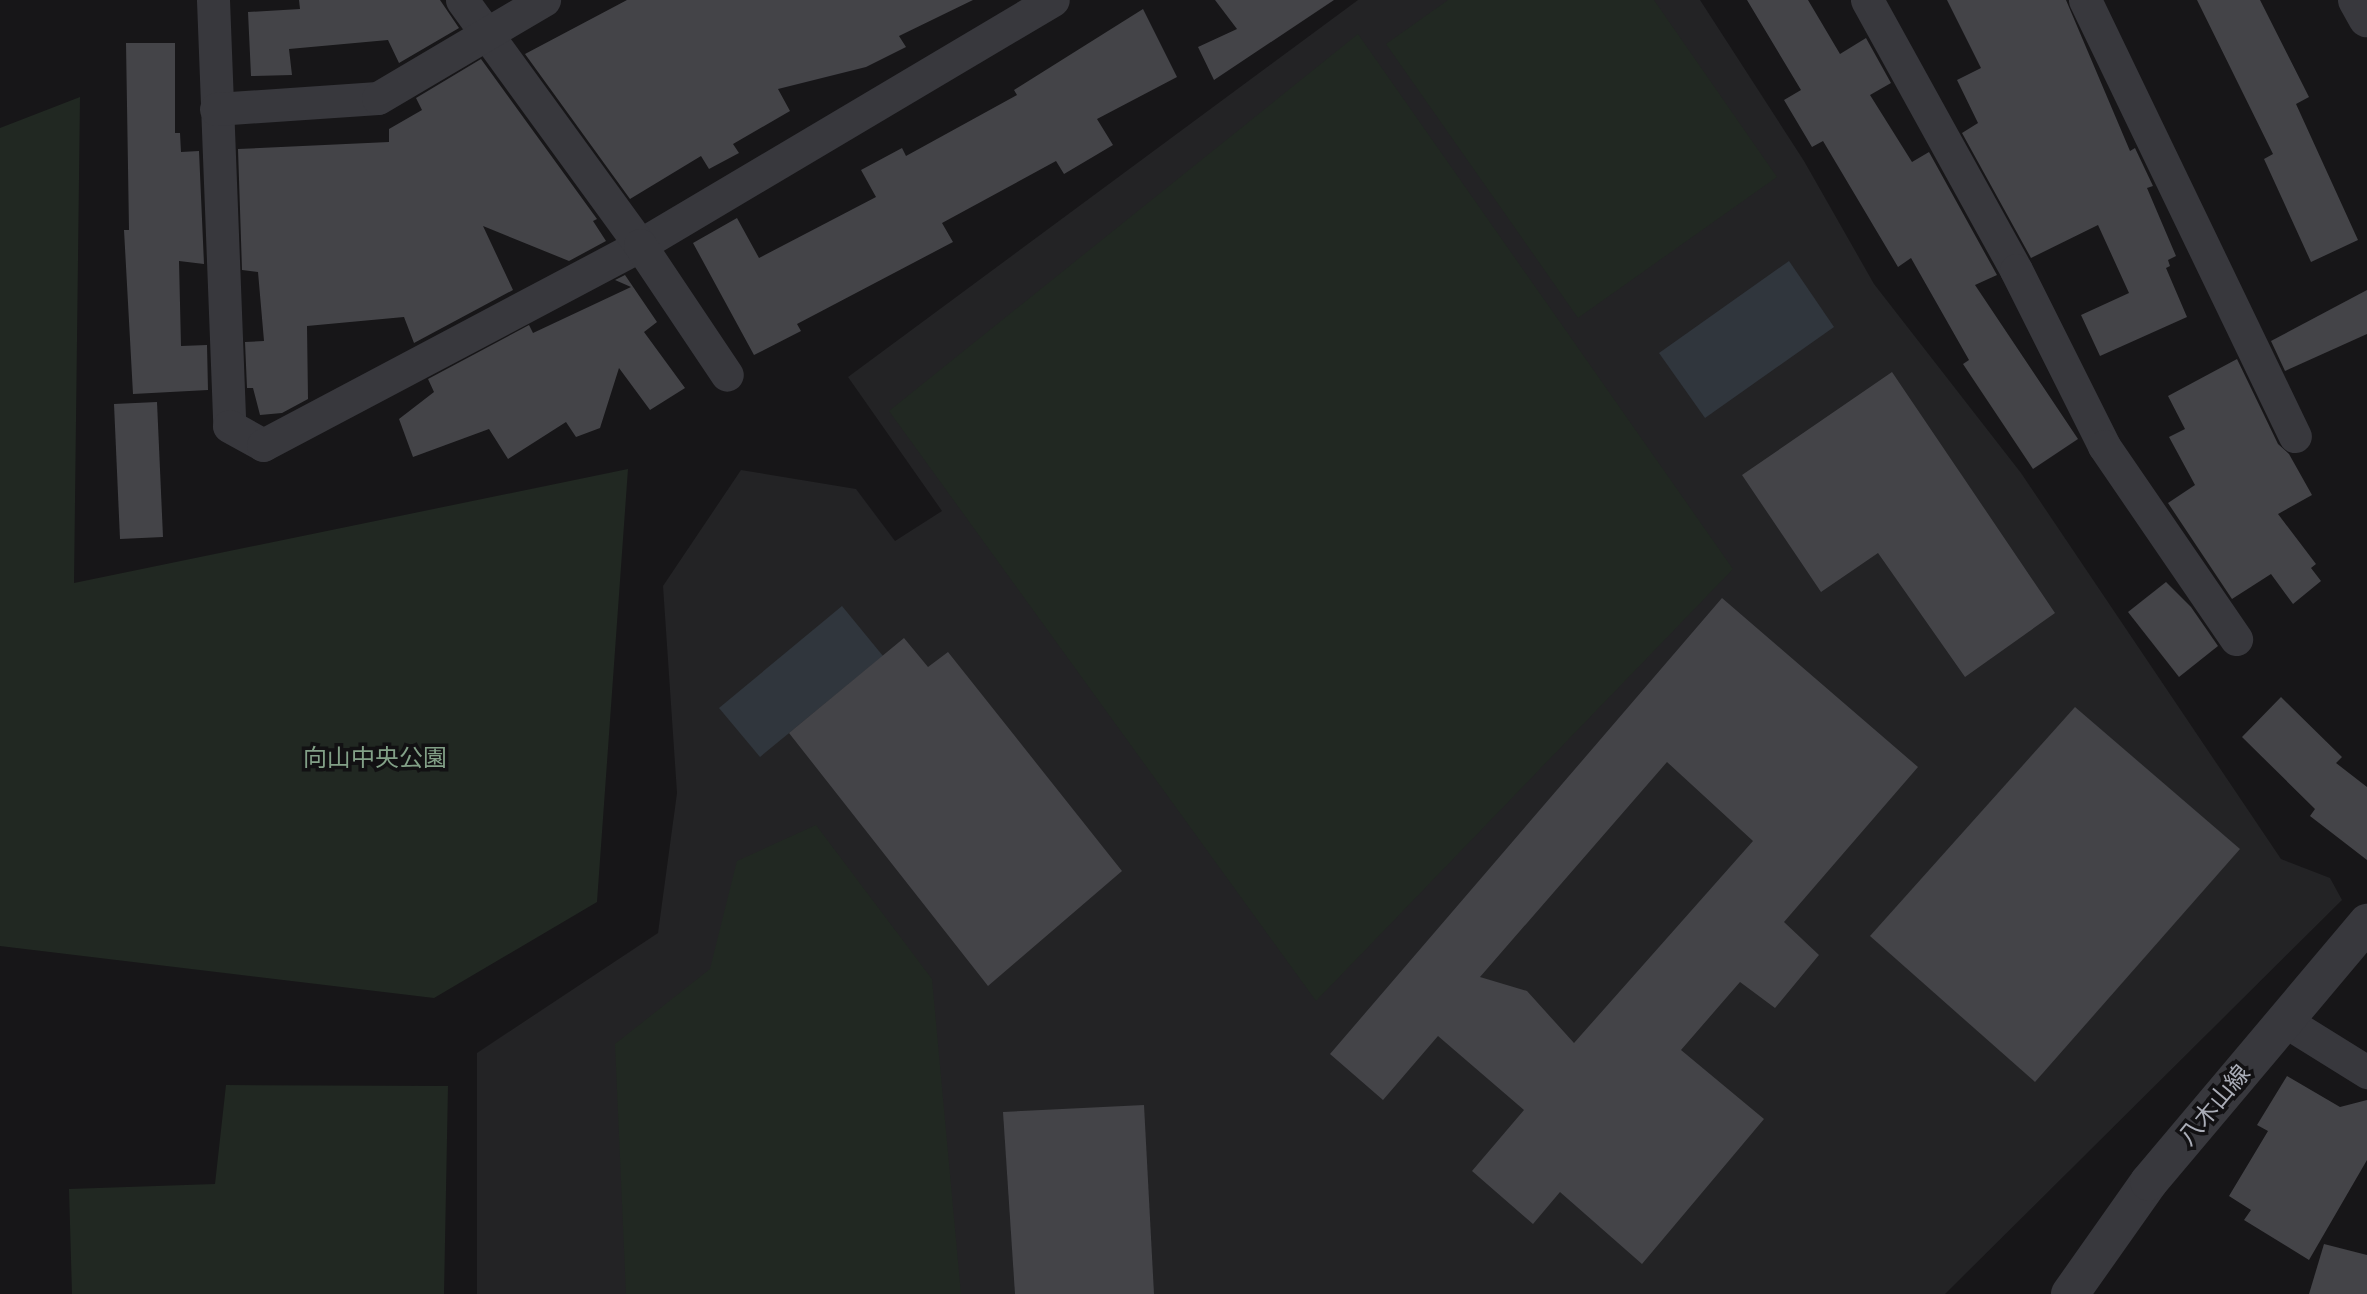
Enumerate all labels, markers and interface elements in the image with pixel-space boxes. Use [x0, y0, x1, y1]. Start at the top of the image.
park label: 向山中央公園 [303, 744, 447, 772]
street label: 八木山線 [2172, 1059, 2256, 1151]

